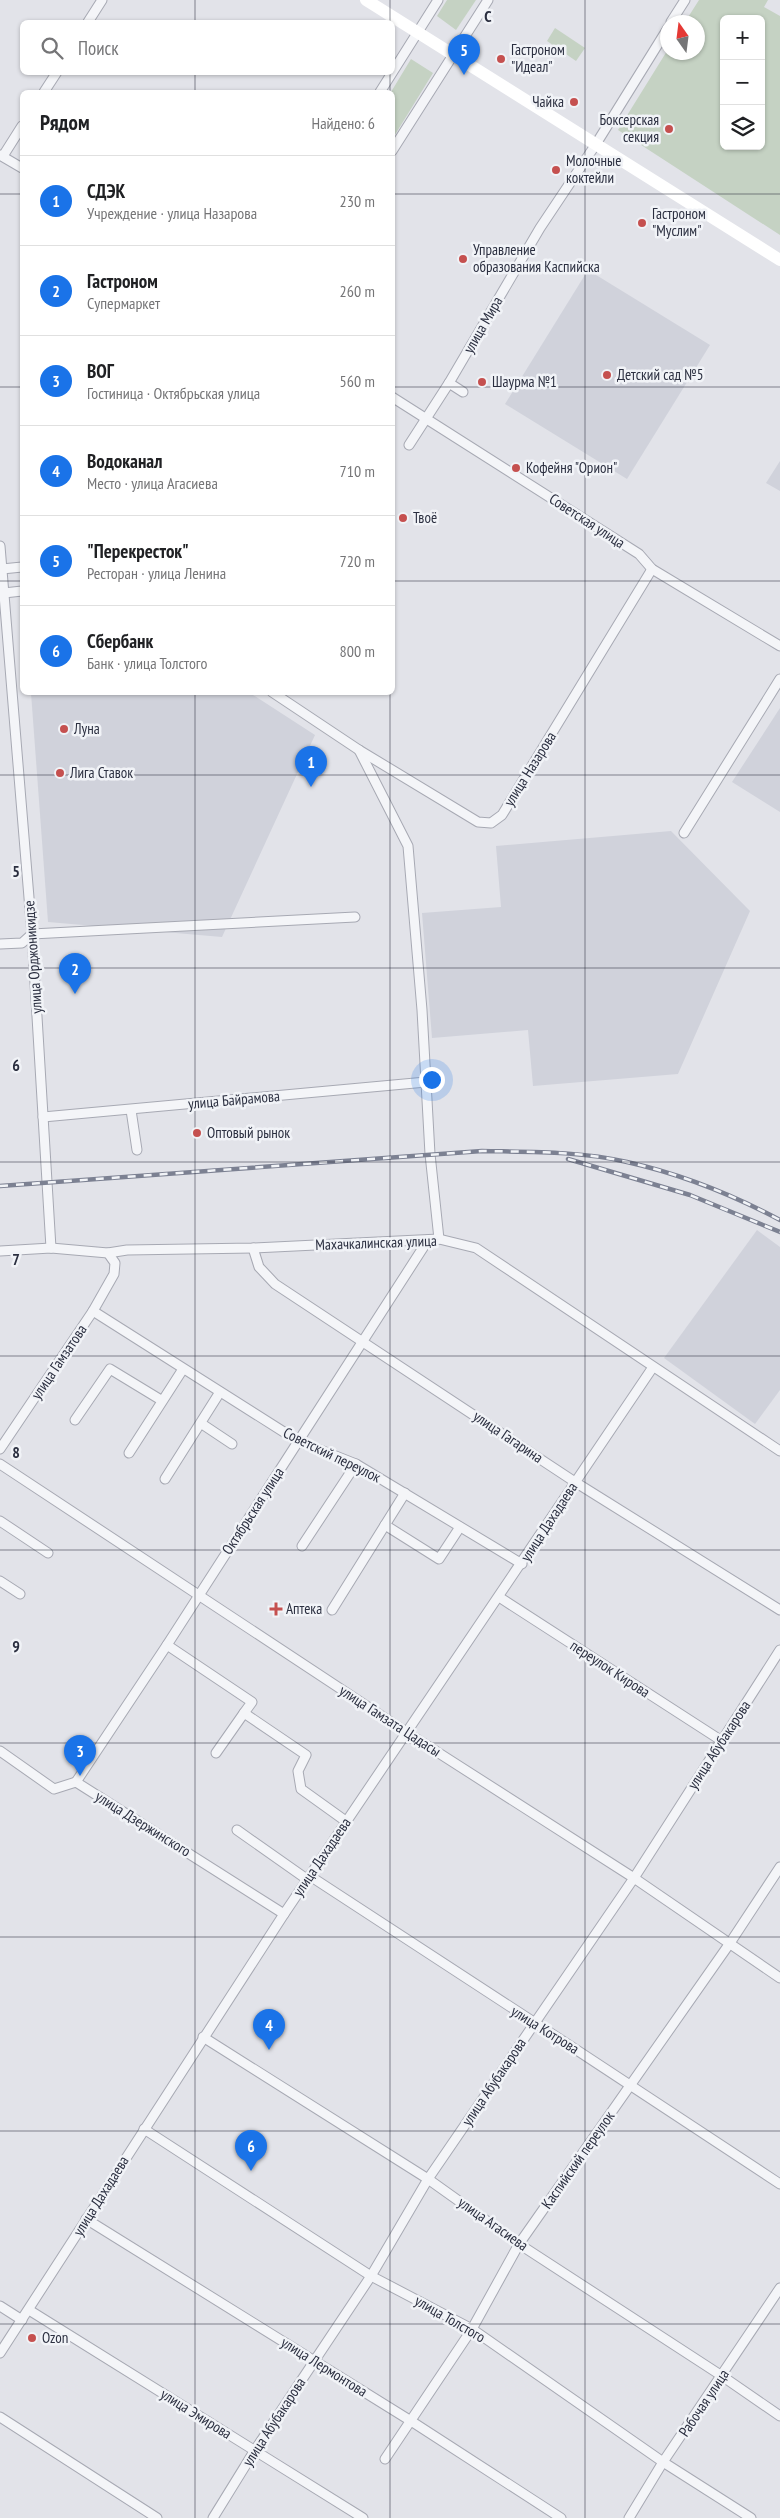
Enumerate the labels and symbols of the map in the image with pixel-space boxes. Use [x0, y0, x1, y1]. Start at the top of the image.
text: C [484, 6, 492, 26]
north arrow [660, 15, 705, 60]
pin: 5 [448, 34, 480, 75]
place label: Гастроном "Идеал" [511, 40, 565, 76]
marker: Гастроном "Идеал" [495, 53, 507, 65]
place label: Чайка [532, 92, 564, 111]
marker: Чайка [568, 96, 580, 108]
place label: Боксерская секция [599, 110, 659, 146]
marker: Боксерская секция [663, 123, 675, 135]
place label: Молочные коктейли [566, 151, 621, 187]
marker: Молочные коктейли [550, 164, 562, 176]
place label: Гастроном "Муслим" [652, 204, 706, 240]
marker: Гастроном "Муслим" [636, 217, 648, 229]
place label: Управление образования Каспийска [473, 240, 600, 276]
marker: Управление образования Каспийска [457, 253, 469, 265]
street label: улица Мира [459, 293, 506, 357]
place label: Детский сад №5 [617, 365, 703, 384]
marker: Детский сад №5 [601, 369, 613, 381]
place label: Шаурма №1 [492, 372, 557, 391]
marker: Шаурма №1 [476, 376, 488, 388]
place label: Кофейня "Орион" [526, 458, 617, 477]
marker: Кофейня "Орион" [510, 462, 522, 474]
street label: Советская улица [546, 489, 629, 552]
place label: Твоё [413, 508, 437, 527]
marker: Твоё [397, 512, 409, 524]
place label: Луна [73, 719, 100, 738]
marker: Луна [58, 723, 70, 735]
street label: улица Назарова [499, 728, 560, 810]
pin: 1 [295, 746, 327, 787]
place label: Лига Ставок [69, 763, 133, 782]
marker: Лига Ставок [54, 767, 66, 779]
text: 5 [12, 861, 20, 881]
street label: улица Орджоникидзе [19, 900, 46, 1014]
pin: 2 [59, 953, 91, 994]
text: 6 [12, 1055, 20, 1075]
your location [419, 1067, 445, 1093]
street label: улица Байрамова [187, 1086, 281, 1113]
place label: Оптовый рынок [207, 1123, 290, 1142]
marker: Оптовый рынок [191, 1127, 203, 1139]
street label: Махачкалинская улица [315, 1231, 437, 1254]
text: 7 [12, 1249, 20, 1269]
street label: улица Гамзатова [27, 1321, 91, 1403]
street label: улица Гагарина [470, 1406, 547, 1467]
street label: Советский переулок [280, 1423, 384, 1486]
text: 8 [12, 1442, 20, 1462]
street label: Октябрьская улица [217, 1464, 288, 1558]
street label: улица Дахадаева [516, 1478, 581, 1565]
place label: Аптека [286, 1599, 322, 1618]
marker: Аптека [270, 1603, 282, 1615]
text: 9 [12, 1636, 20, 1656]
street label: переулок Кирова [567, 1636, 654, 1701]
street label: улица Гамзата Цадасы [336, 1681, 445, 1760]
street label: улица Абубакарова [683, 1697, 754, 1793]
pin: 3 [64, 1735, 96, 1776]
street label: улица Дзержинского [92, 1787, 195, 1861]
street label: улица Дахадаева [288, 1814, 355, 1900]
street label: улица Котрова [508, 2001, 583, 2058]
pin: 4 [253, 2009, 285, 2050]
street label: улица Абубакарова [457, 2034, 530, 2129]
street label: Каспийский переулок [537, 2107, 618, 2212]
pin: 6 [235, 2130, 267, 2171]
street label: улица Дахадаева [68, 2152, 133, 2239]
street label: улица Агасиева [455, 2193, 532, 2255]
street label: улица Толстого [412, 2291, 489, 2346]
place label: Ozon [42, 2328, 68, 2347]
marker: Ozon [26, 2332, 38, 2344]
street label: улица Лермонтова [278, 2333, 371, 2401]
street label: Рабочая улица [674, 2366, 733, 2440]
street label: улица Абубакарова [238, 2374, 309, 2470]
street label: улица Эмирова [157, 2384, 235, 2443]

